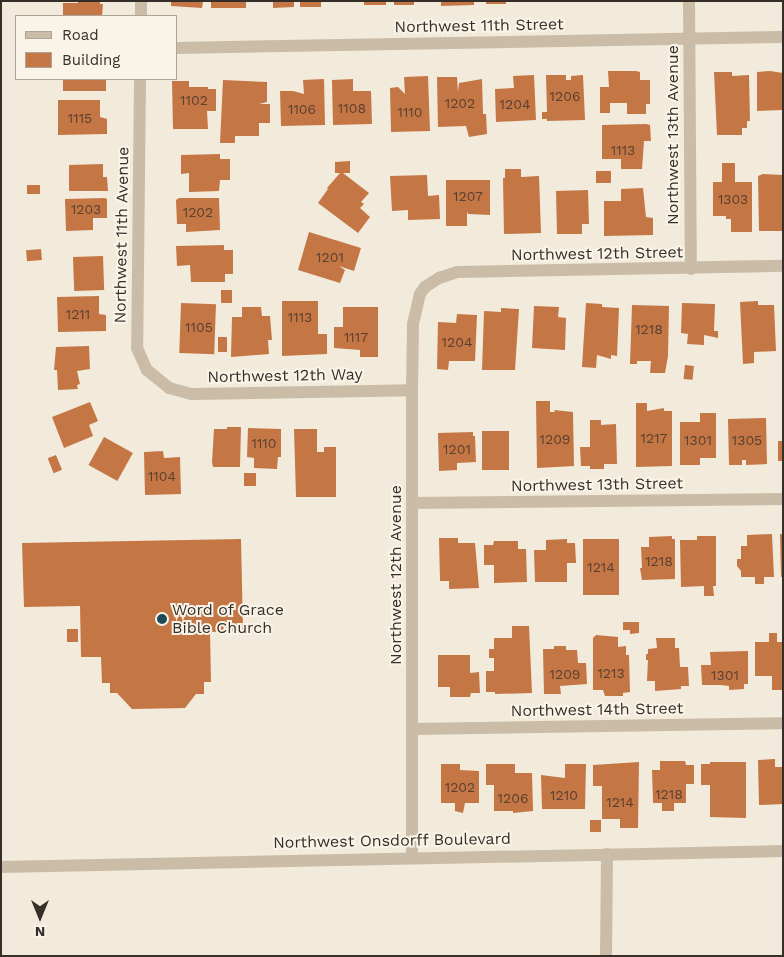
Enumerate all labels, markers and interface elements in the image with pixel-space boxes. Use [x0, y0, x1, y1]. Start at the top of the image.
legend [15, 15, 178, 80]
street label: Northwest 11th Street [394, 15, 564, 37]
text: Road [62, 26, 99, 44]
street label: Northwest 13th Avenue [663, 45, 683, 225]
text: Building [62, 51, 120, 69]
house number: 1206 [550, 88, 580, 104]
house number: 1102 [180, 92, 208, 108]
house number: 1202 [445, 95, 475, 111]
house number: 1204 [500, 96, 530, 112]
house number: 1108 [338, 100, 366, 116]
house number: 1106 [288, 101, 316, 117]
house number: 1110 [397, 104, 423, 120]
house number: 1115 [68, 110, 92, 126]
house number: 1113 [611, 142, 635, 158]
street label: Northwest 11th Avenue [111, 146, 133, 324]
house number: 1207 [453, 188, 483, 204]
house number: 1303 [718, 191, 748, 207]
house number: 1203 [71, 201, 101, 217]
house number: 1202 [183, 204, 213, 220]
street label: Northwest 12th Street [511, 243, 683, 265]
house number: 1201 [316, 249, 344, 265]
house number: 1211 [66, 306, 90, 322]
house number: 1113 [288, 309, 312, 325]
house number: 1105 [185, 319, 213, 335]
house number: 1218 [635, 321, 663, 337]
house number: 1117 [344, 329, 368, 345]
house number: 1204 [442, 334, 472, 350]
street label: Northwest 12th Way [207, 365, 363, 387]
house number: 1217 [641, 430, 667, 446]
house number: 1209 [540, 431, 570, 447]
house number: 1301 [684, 432, 712, 448]
house number: 1305 [732, 432, 762, 448]
house number: 1110 [251, 435, 277, 451]
house number: 1201 [443, 441, 471, 457]
house number: 1104 [148, 468, 176, 484]
street label: Northwest 13th Street [511, 474, 683, 496]
street label: Northwest 12th Avenue [386, 485, 406, 665]
house number: 1218 [645, 553, 673, 569]
house number: 1214 [587, 559, 615, 575]
place label: Word of Grace Bible Church [172, 600, 285, 638]
marker: Word of Grace Bible Church [156, 613, 168, 625]
house number: 1213 [597, 665, 625, 681]
house number: 1209 [550, 666, 580, 682]
house number: 1301 [711, 667, 739, 683]
street label: Northwest 14th Street [510, 699, 684, 721]
house number: 1202 [445, 779, 475, 795]
house number: 1218 [655, 786, 683, 802]
house number: 1210 [550, 787, 578, 803]
house number: 1206 [498, 790, 528, 806]
house number: 1214 [606, 794, 634, 810]
street label: Northwest Onsdorff Boulevard [273, 829, 511, 853]
north arrow [15, 892, 65, 942]
text: N [35, 924, 45, 940]

